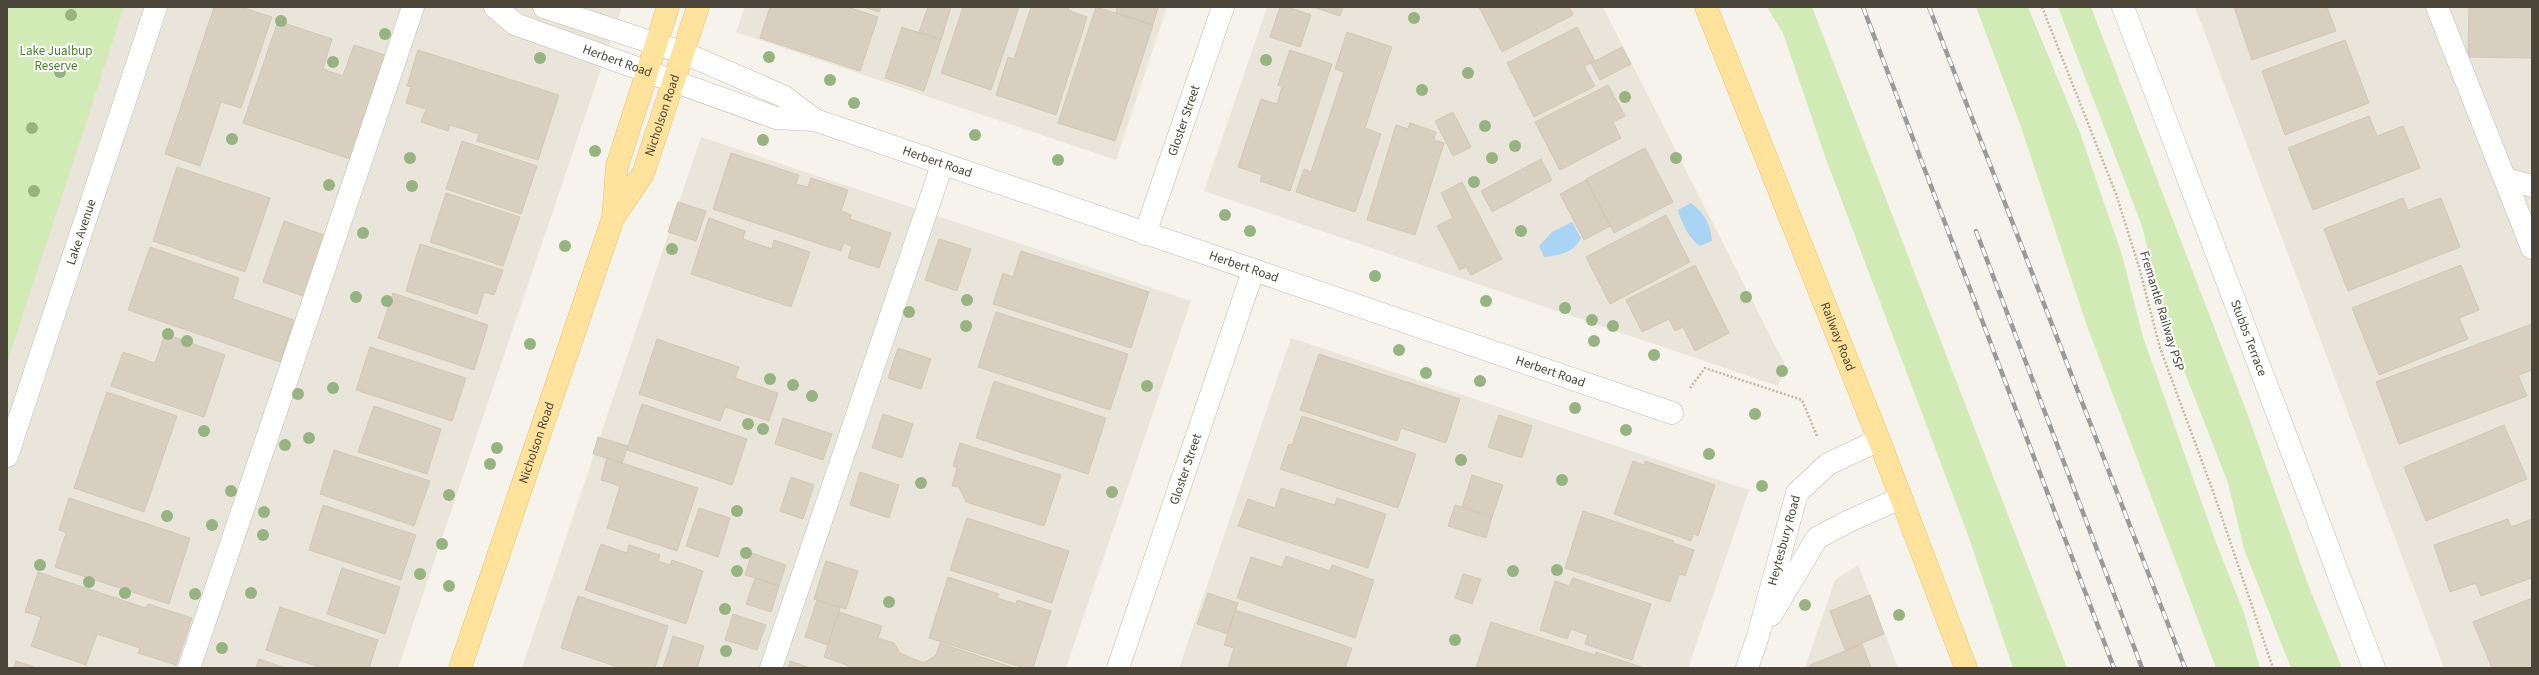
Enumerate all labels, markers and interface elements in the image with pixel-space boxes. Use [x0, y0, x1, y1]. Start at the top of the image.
street label: Herbert Road [580, 40, 655, 82]
park label: Lake Jualbup Reserve [20, 42, 92, 75]
street label: Nicholson Road [640, 72, 684, 159]
street label: Gloster Street [1163, 82, 1205, 158]
street label: Herbert Road [900, 142, 975, 182]
street label: Lake Avenue [62, 197, 101, 267]
street label: Herbert Road [1207, 246, 1281, 287]
street label: Fremantle Railway PSP [2135, 249, 2189, 373]
street label: Stubbs Terrace [2226, 297, 2271, 379]
street label: Railway Road [1816, 299, 1860, 374]
street label: Herbert Road [1513, 351, 1588, 392]
street label: Nicholson Road [514, 399, 559, 486]
street label: Gloster Street [1165, 431, 1206, 507]
street label: Heytesbury Road [1763, 493, 1805, 588]

